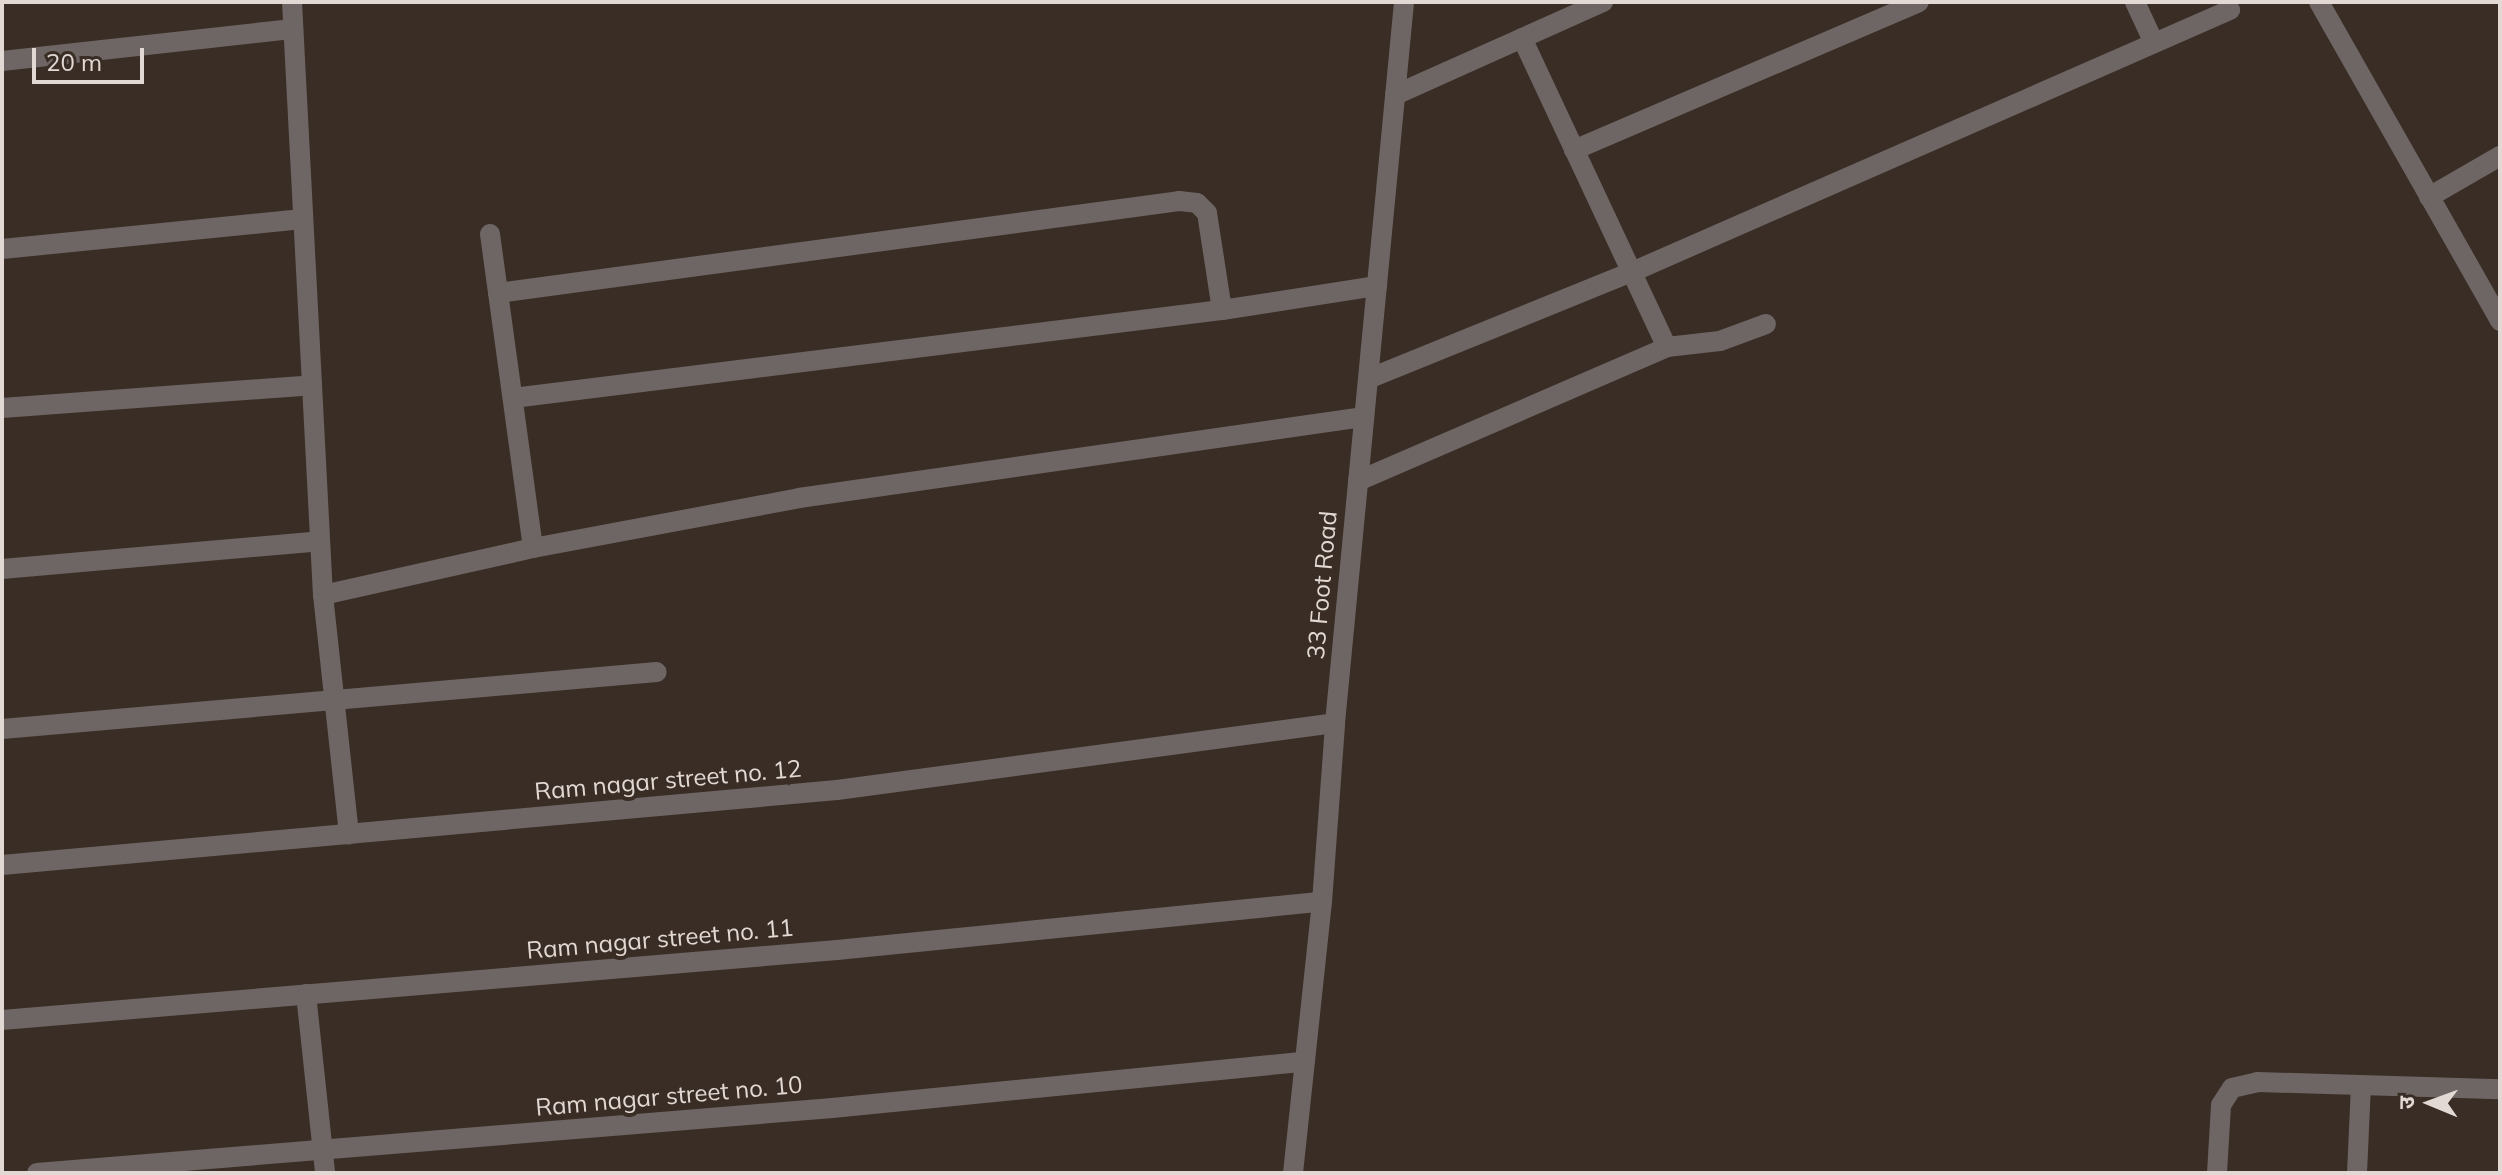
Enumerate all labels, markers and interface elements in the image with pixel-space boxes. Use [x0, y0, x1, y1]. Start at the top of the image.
scale bar [36, 32, 148, 82]
text: 20 m [46, 47, 102, 77]
street label: 33 Foot Road [1301, 510, 1343, 660]
street label: Ram nagar street no. 12 [533, 754, 803, 806]
street label: Ram nagar street no. 11 [525, 913, 795, 965]
north arrow [2390, 1063, 2470, 1143]
street label: Ram nagar street no. 10 [534, 1070, 804, 1122]
text: उ [2392, 1096, 2420, 1109]

